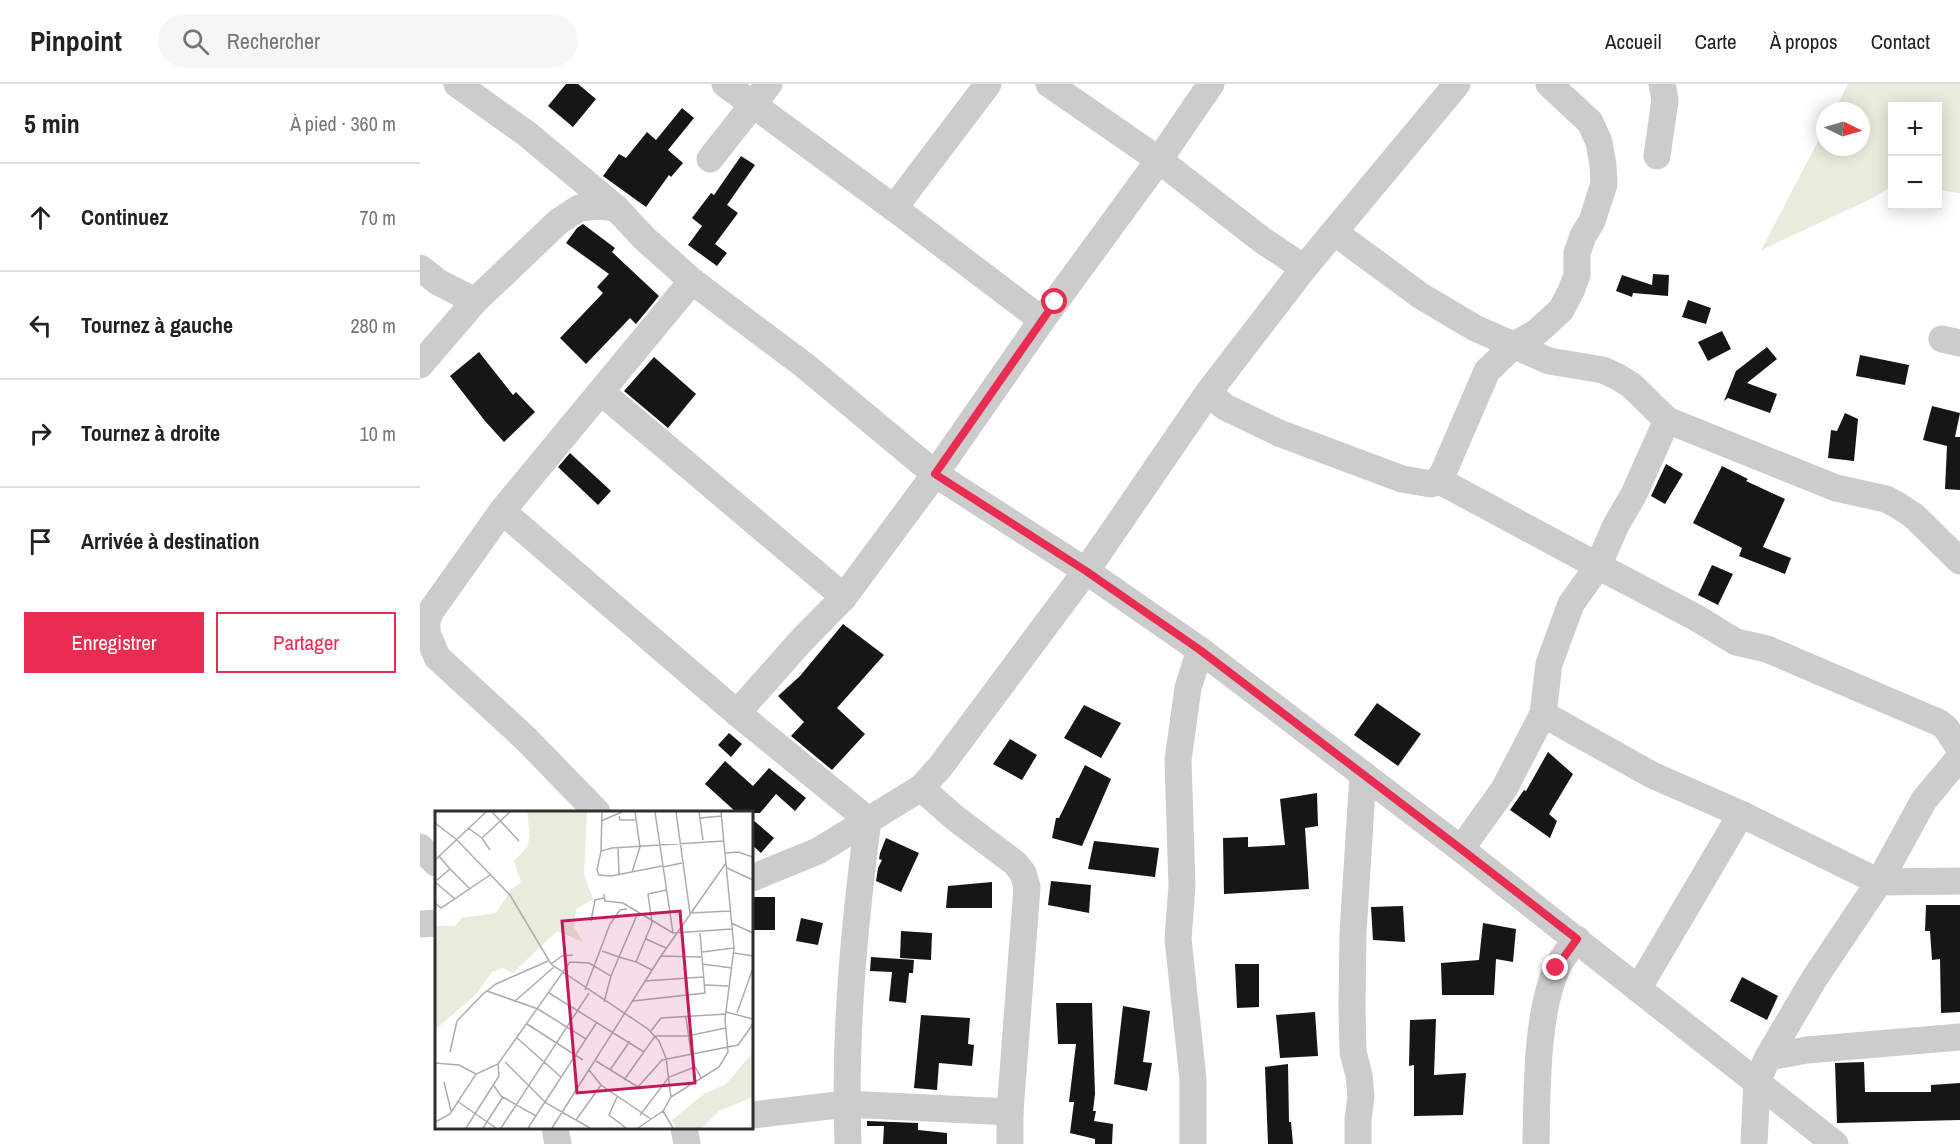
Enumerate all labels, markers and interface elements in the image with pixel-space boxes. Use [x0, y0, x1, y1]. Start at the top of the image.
search box [158, 14, 578, 68]
text: Pinpoint [30, 22, 122, 60]
icon: search [179, 25, 212, 58]
text: Rechercher [227, 26, 320, 56]
text: Accueil [1605, 27, 1662, 56]
text: Carte [1695, 27, 1737, 56]
text: À propos [1770, 27, 1838, 56]
text: Contact [1871, 27, 1930, 56]
north arrow [1816, 102, 1870, 156]
map controls [1888, 102, 1942, 210]
button: + [1888, 102, 1942, 156]
text: 5 min [24, 106, 80, 141]
text: À pied · 360 m [290, 110, 396, 137]
button: − [1888, 156, 1942, 210]
icon: ahead [24, 201, 57, 234]
text: Continuez [81, 202, 168, 232]
text: 70 m [360, 204, 396, 231]
route start [1041, 288, 1067, 314]
icon: left [24, 309, 57, 342]
text: Tournez à gauche [81, 310, 233, 340]
text: 280 m [350, 312, 396, 339]
icon: right [24, 417, 57, 450]
text: Tournez à droite [81, 418, 220, 448]
text: 10 m [360, 420, 396, 447]
icon: arrive [24, 525, 57, 558]
text: Arrivée à destination [81, 526, 259, 556]
button: Enregistrer [24, 612, 204, 673]
button: Partager [216, 612, 396, 673]
inset map [435, 811, 753, 1129]
route end [1542, 954, 1568, 980]

